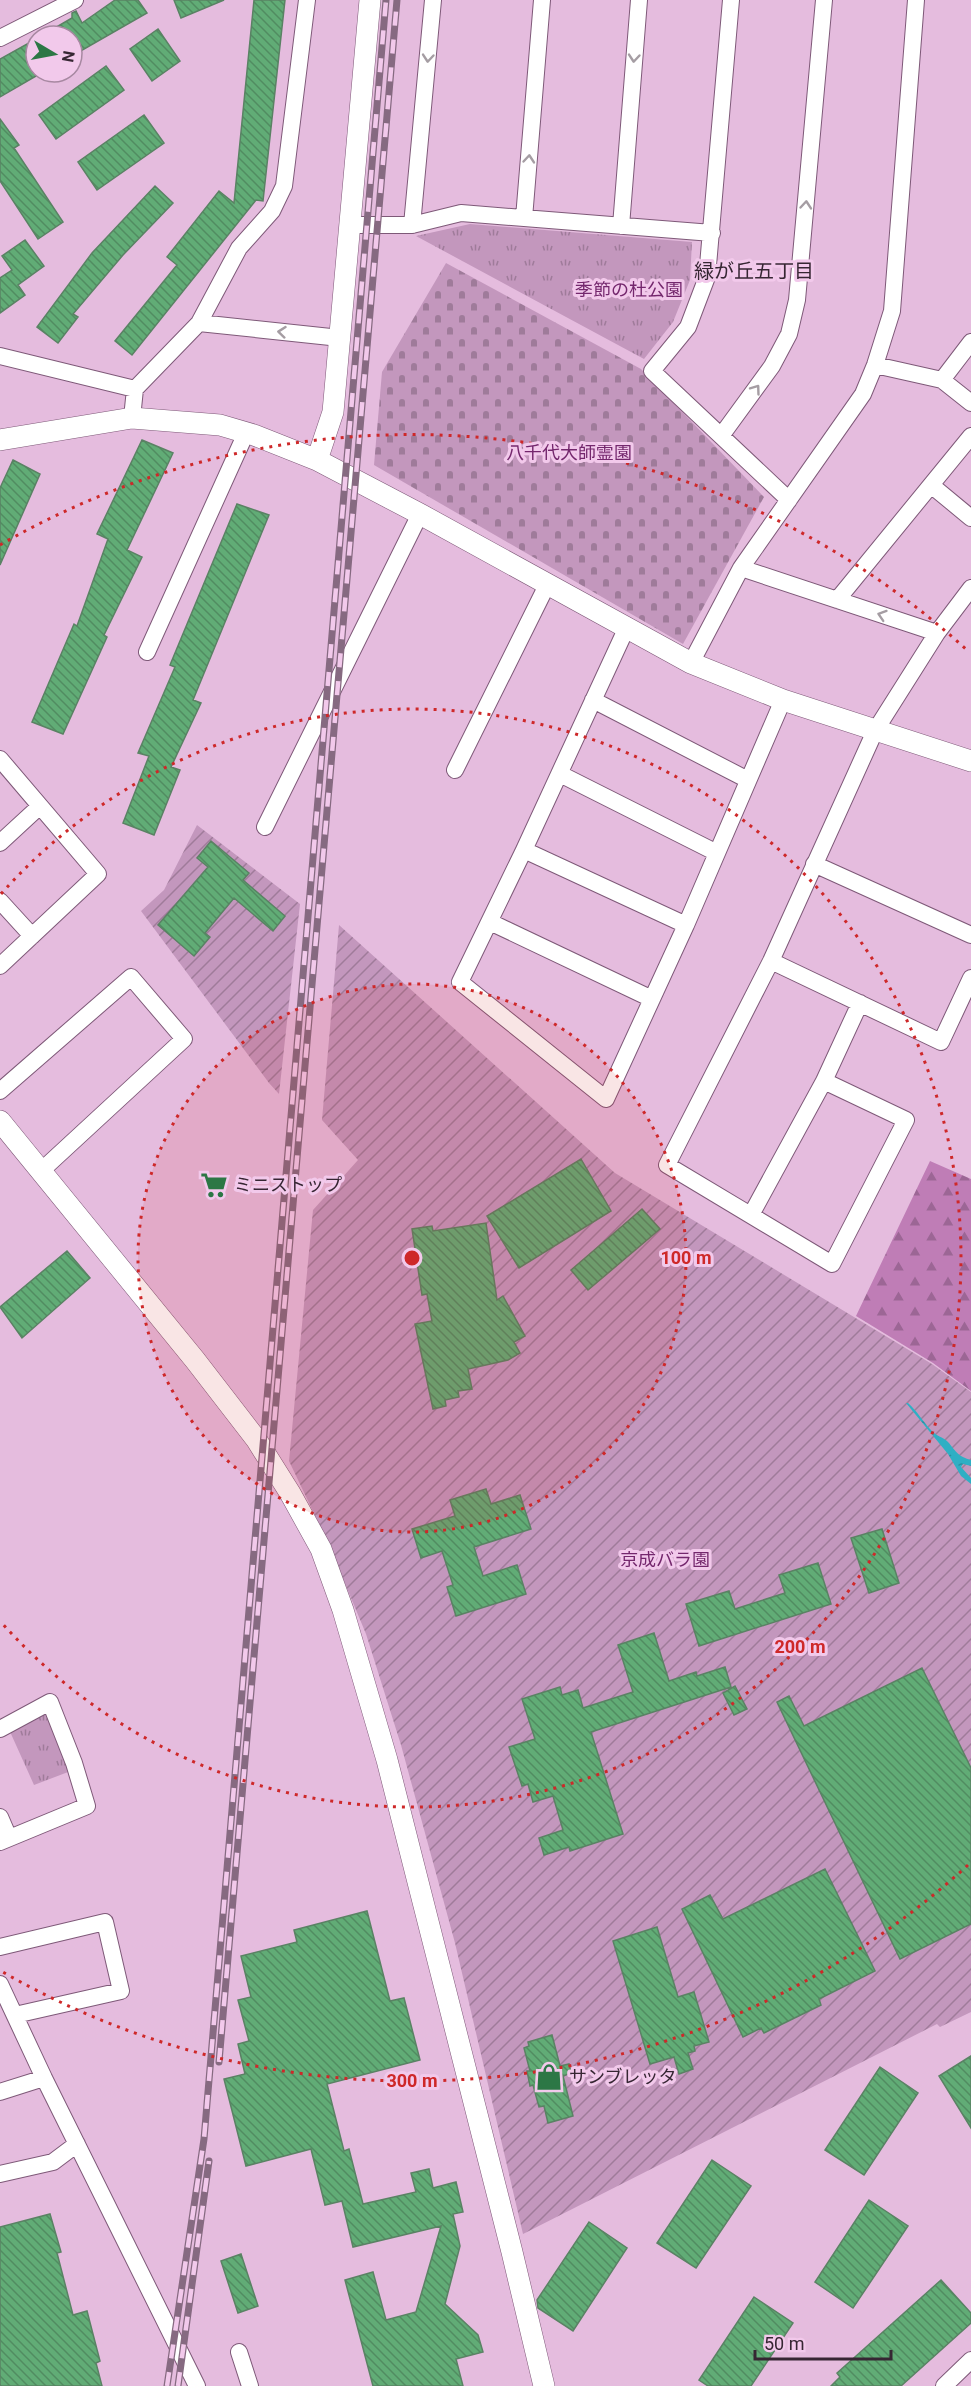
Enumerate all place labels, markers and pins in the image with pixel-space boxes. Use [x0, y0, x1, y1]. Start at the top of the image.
supermarket icon: ミニストップ [199, 1170, 229, 1200]
place label: ミニストップ [234, 1174, 342, 1195]
centre of rings [402, 1248, 422, 1268]
shop icon: サンブレッタ [534, 2062, 564, 2092]
place label: サンブレッタ [569, 2066, 676, 2087]

